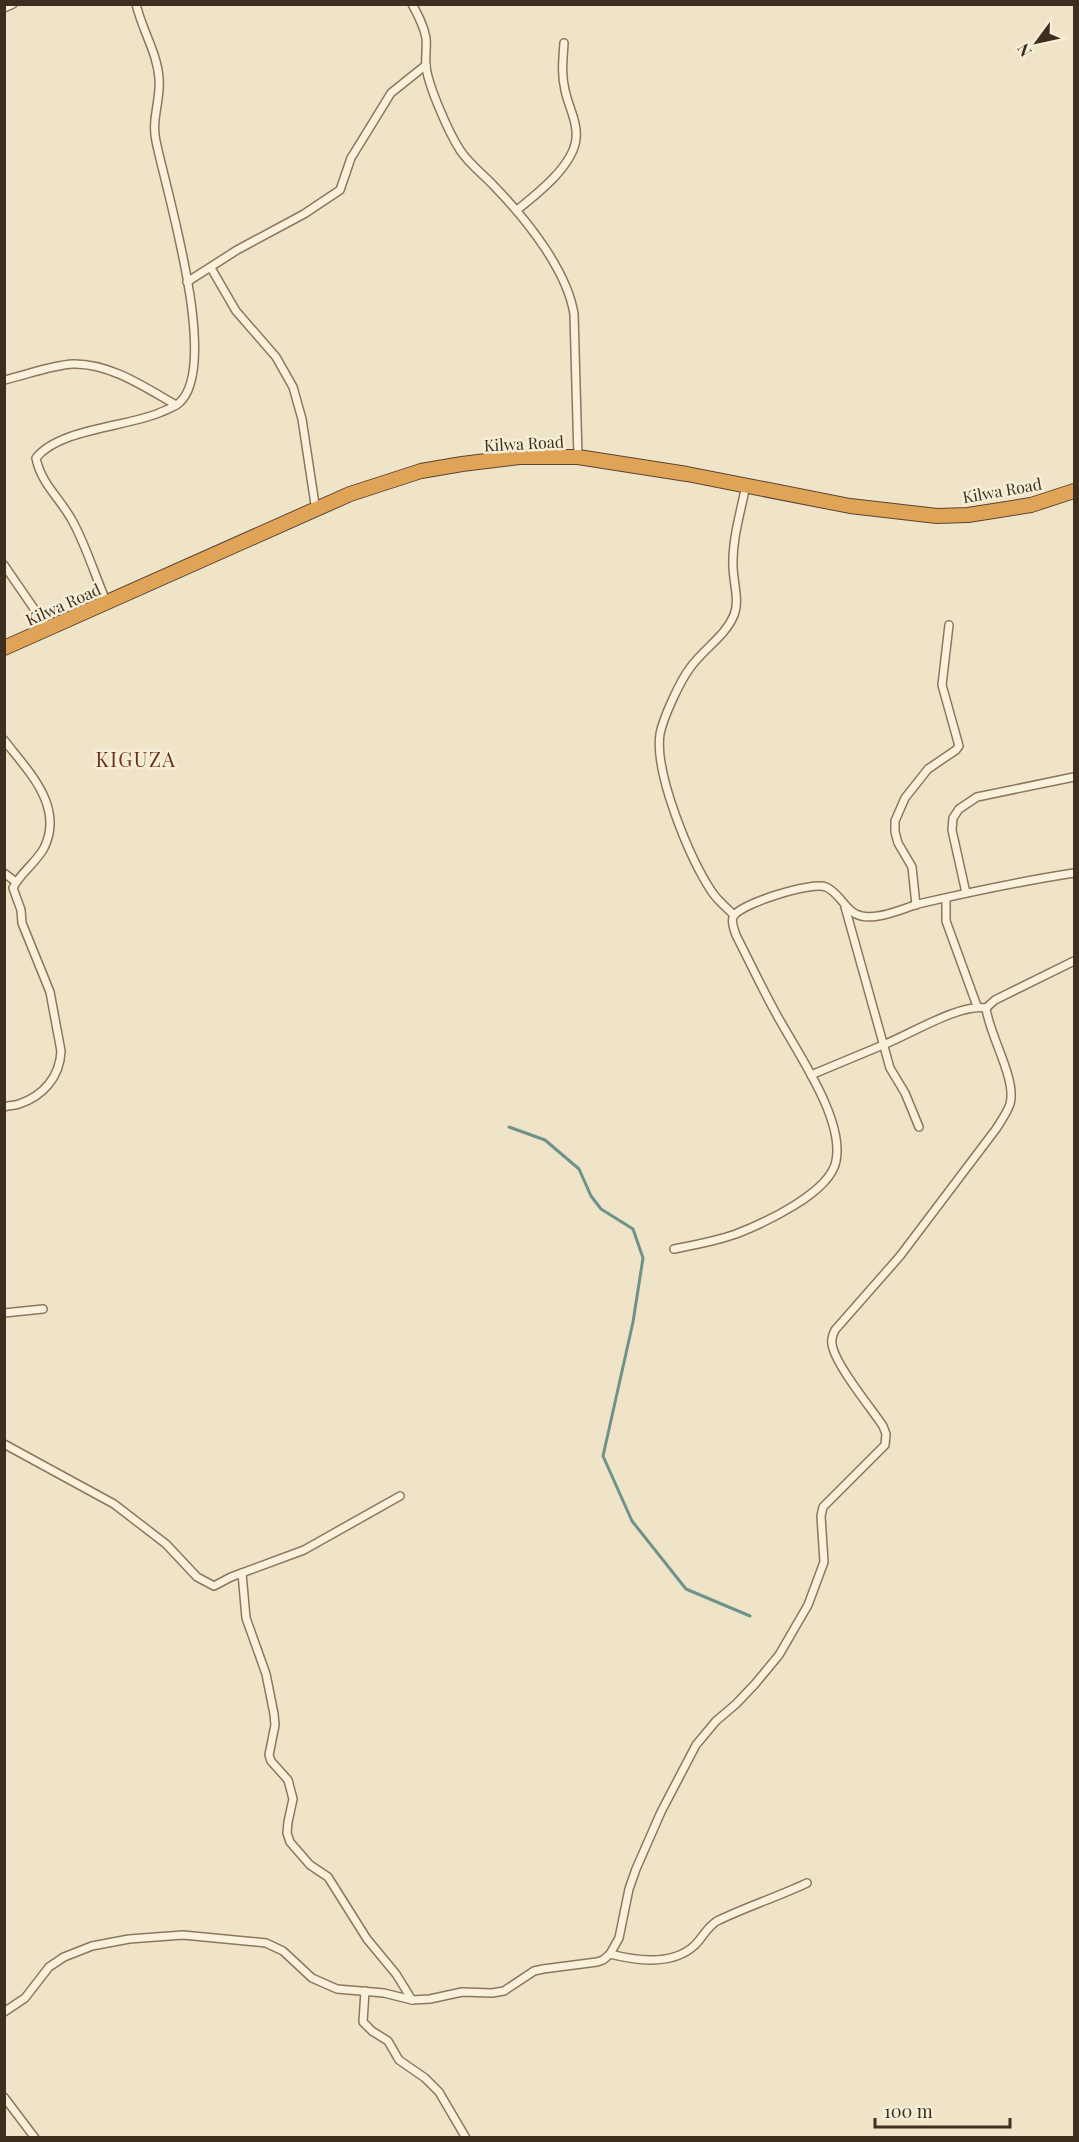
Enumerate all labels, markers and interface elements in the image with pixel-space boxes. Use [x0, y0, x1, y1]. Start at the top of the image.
north arrow [1007, 12, 1067, 72]
text: N [1012, 40, 1036, 61]
street label: Kilwa Road [483, 430, 565, 456]
street label: Kilwa Road [961, 473, 1043, 507]
street label: Kilwa Road [22, 578, 104, 630]
district label: KIGUZA [96, 745, 176, 772]
scale bar [875, 2091, 1010, 2129]
text: 100 m [884, 2099, 933, 2123]

